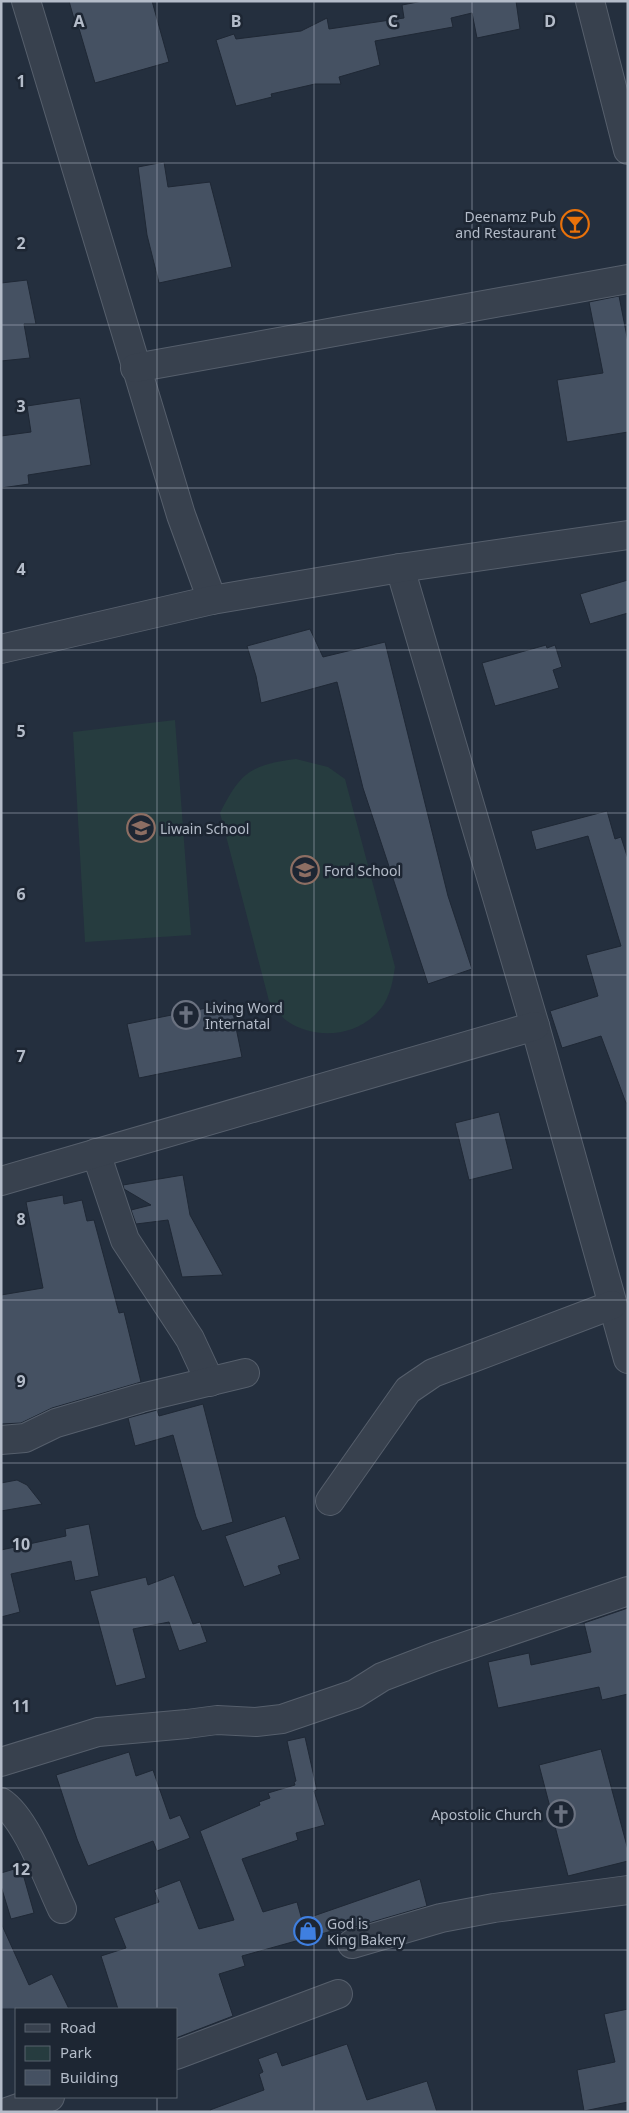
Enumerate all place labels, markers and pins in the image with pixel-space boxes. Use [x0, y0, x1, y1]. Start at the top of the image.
place label: Deenamz Pub and Restaurant [455, 207, 556, 242]
bar icon: Deenamz Pub and Restaurant [560, 209, 590, 239]
school or university icon: Liwain School [126, 813, 156, 843]
place label: Liwain School [160, 819, 249, 838]
school or university icon: Ford School [290, 855, 320, 885]
place label: Ford School [324, 861, 401, 880]
place label: Living Word Internatal [205, 998, 283, 1033]
church icon: Living Word Internatal [171, 1000, 201, 1030]
church icon: Apostolic Church [546, 1799, 576, 1829]
place label: Apostolic Church [431, 1805, 542, 1824]
place label: God is King Bakery [327, 1914, 406, 1949]
shop icon: God is King Bakery [293, 1916, 323, 1946]

